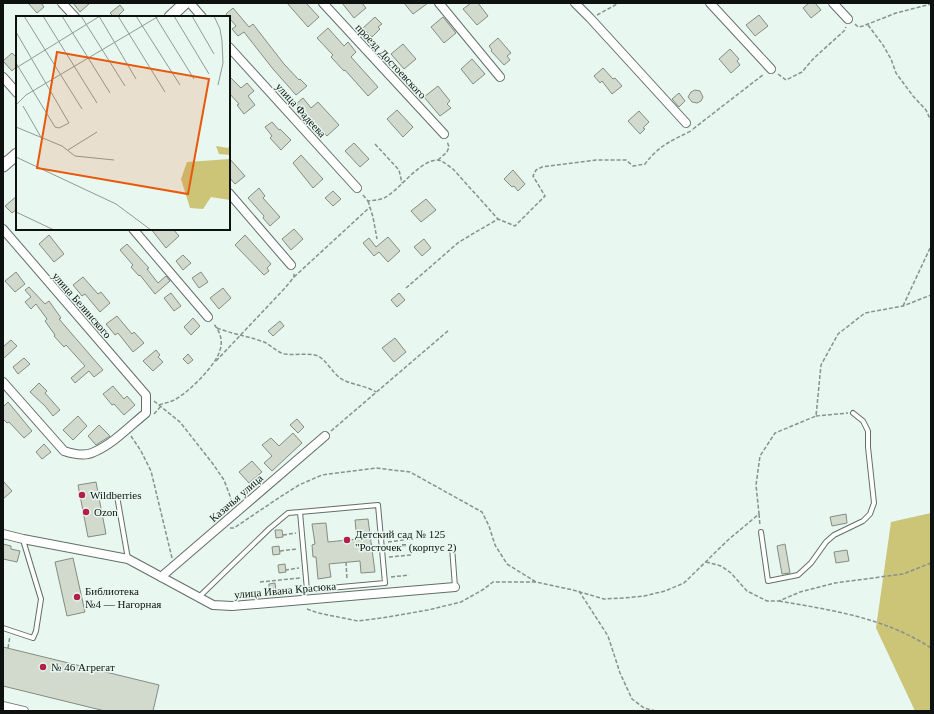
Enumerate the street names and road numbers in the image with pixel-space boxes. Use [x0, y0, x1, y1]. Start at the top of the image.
street label: проезд Достоевского [353, 21, 429, 101]
street label: улица Фадеева [274, 80, 329, 140]
street label: улица Белинского [50, 270, 114, 341]
street label: Казачья улица [207, 472, 265, 524]
street label: улица Ивана Красюка [234, 580, 337, 600]

